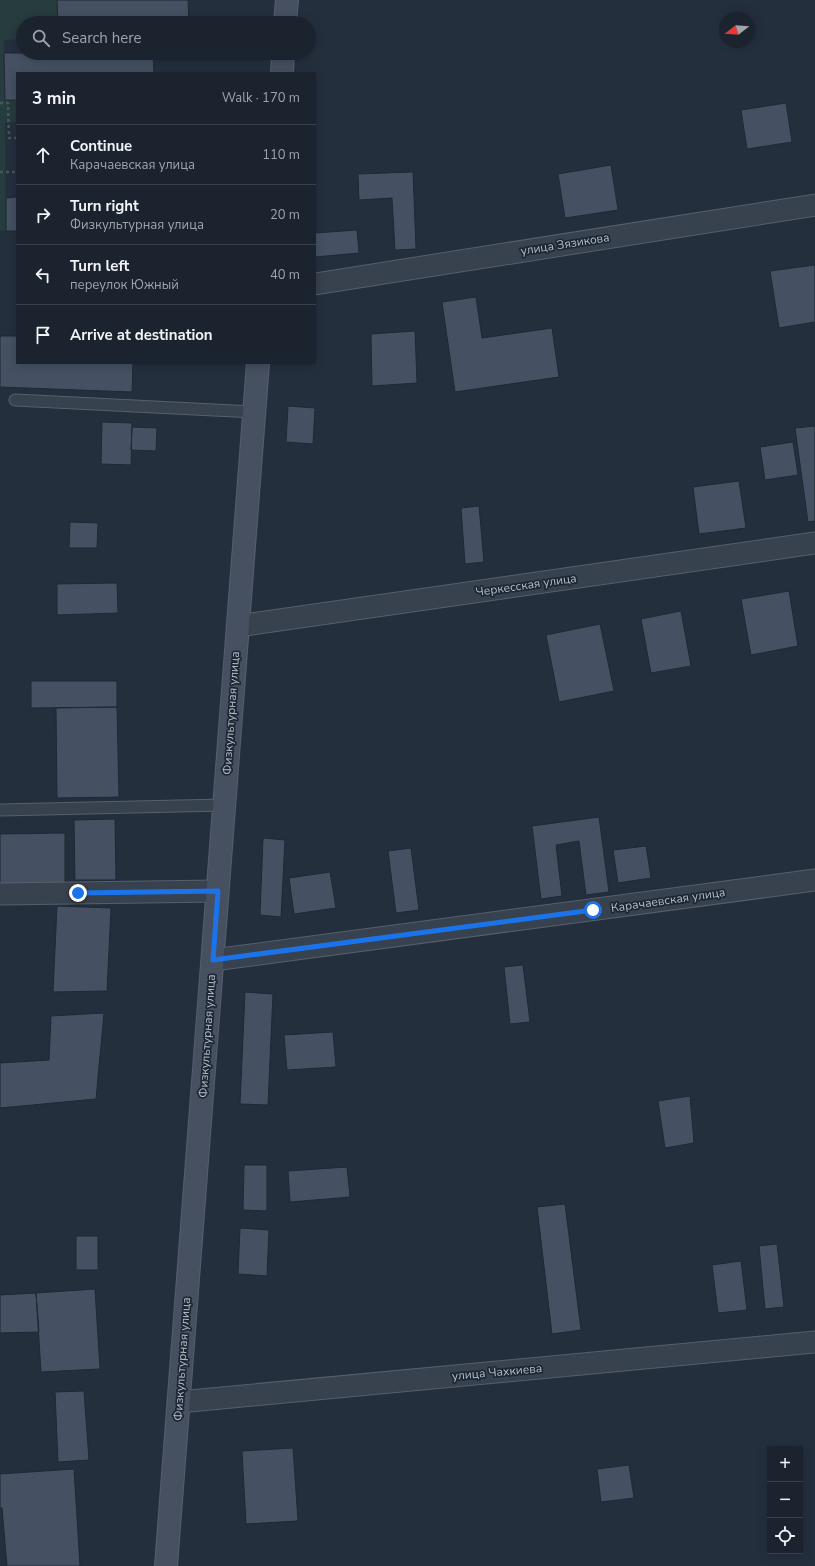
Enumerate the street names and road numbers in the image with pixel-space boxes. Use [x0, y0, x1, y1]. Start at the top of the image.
street label: улица Зязикова [519, 229, 611, 259]
street label: Черкесская улица [475, 570, 577, 600]
street label: Физкультурная улица [219, 651, 243, 775]
street label: Карачаевская улица [610, 884, 726, 916]
street label: Физкультурная улица [195, 974, 219, 1098]
street label: Физкультурная улица [170, 1297, 194, 1421]
street label: улица Чахкиева [451, 1360, 543, 1384]

